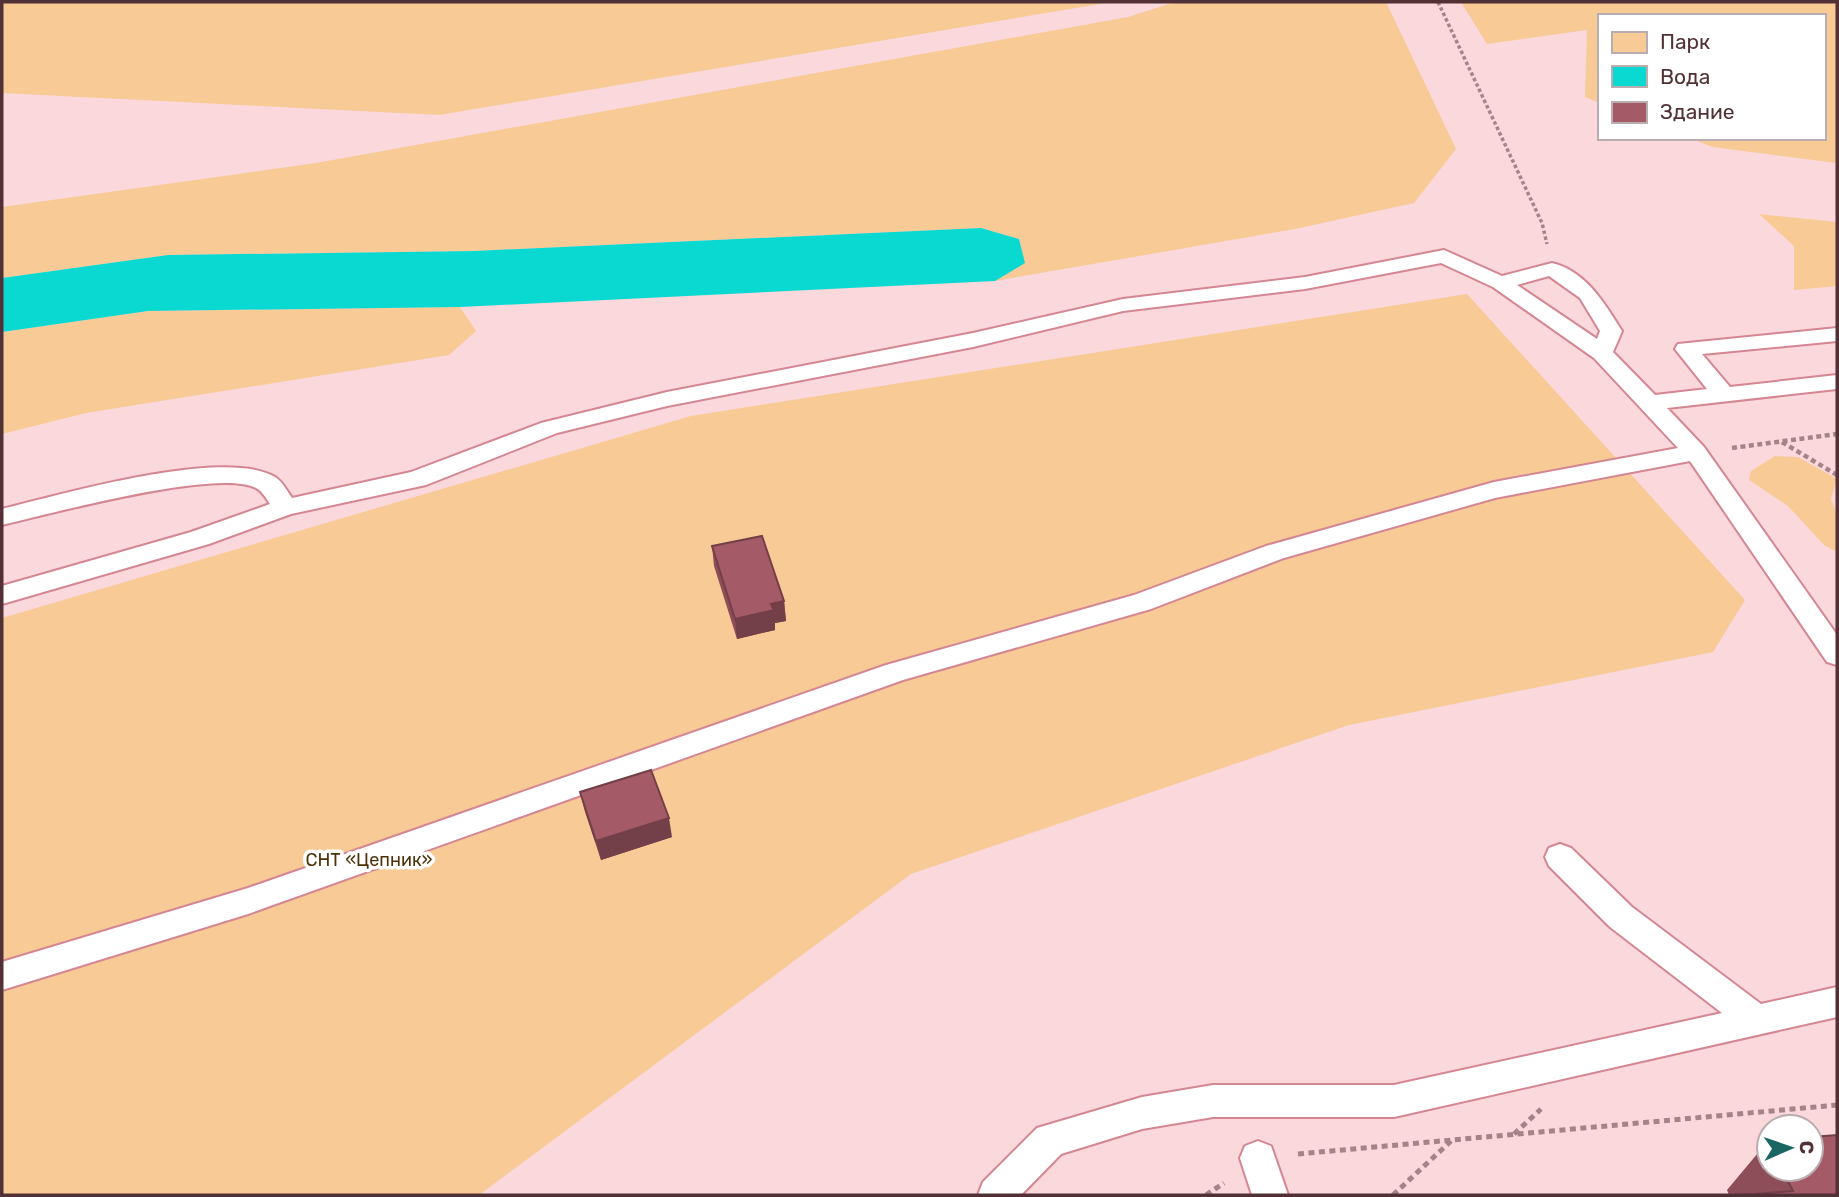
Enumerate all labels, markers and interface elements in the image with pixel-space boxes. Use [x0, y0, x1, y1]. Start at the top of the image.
legend [1598, 14, 1825, 140]
text: Парк [1660, 29, 1710, 54]
text: Вода [1660, 64, 1710, 89]
text: Здание [1660, 99, 1735, 124]
park label: СНТ «Цепник» [305, 849, 433, 871]
north arrow [1755, 1113, 1825, 1183]
text: С [1795, 1140, 1818, 1154]

